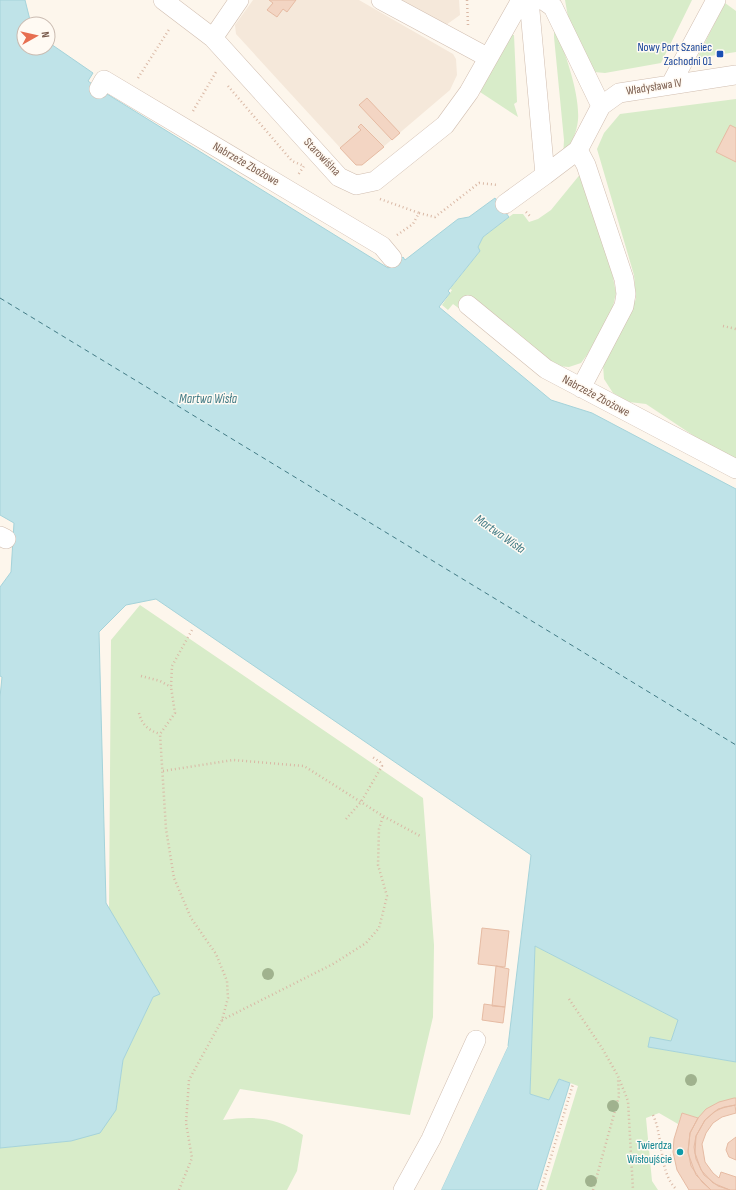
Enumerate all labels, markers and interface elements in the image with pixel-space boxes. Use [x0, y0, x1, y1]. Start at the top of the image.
north arrow [16, 16, 56, 56]
text: N [39, 31, 52, 39]
place label: Nowy Port Szaniec Zachodni 01 [637, 40, 713, 69]
marker: Nowy Port Szaniec Zachodni 01 [715, 49, 725, 59]
street label: Władysława IV [625, 75, 684, 99]
street label: Starowiślna [300, 135, 344, 179]
street label: Nabrzeże Zbożowe [210, 139, 282, 189]
street label: Nabrzeże Zbożowe [560, 372, 633, 420]
water label: Martwa Wisła [179, 391, 238, 407]
water label: Martwa Wisła [472, 511, 529, 558]
place label: Twierdza Wisłoujście [627, 1138, 672, 1167]
marker: Twierdza Wisłoujście [675, 1147, 685, 1157]

